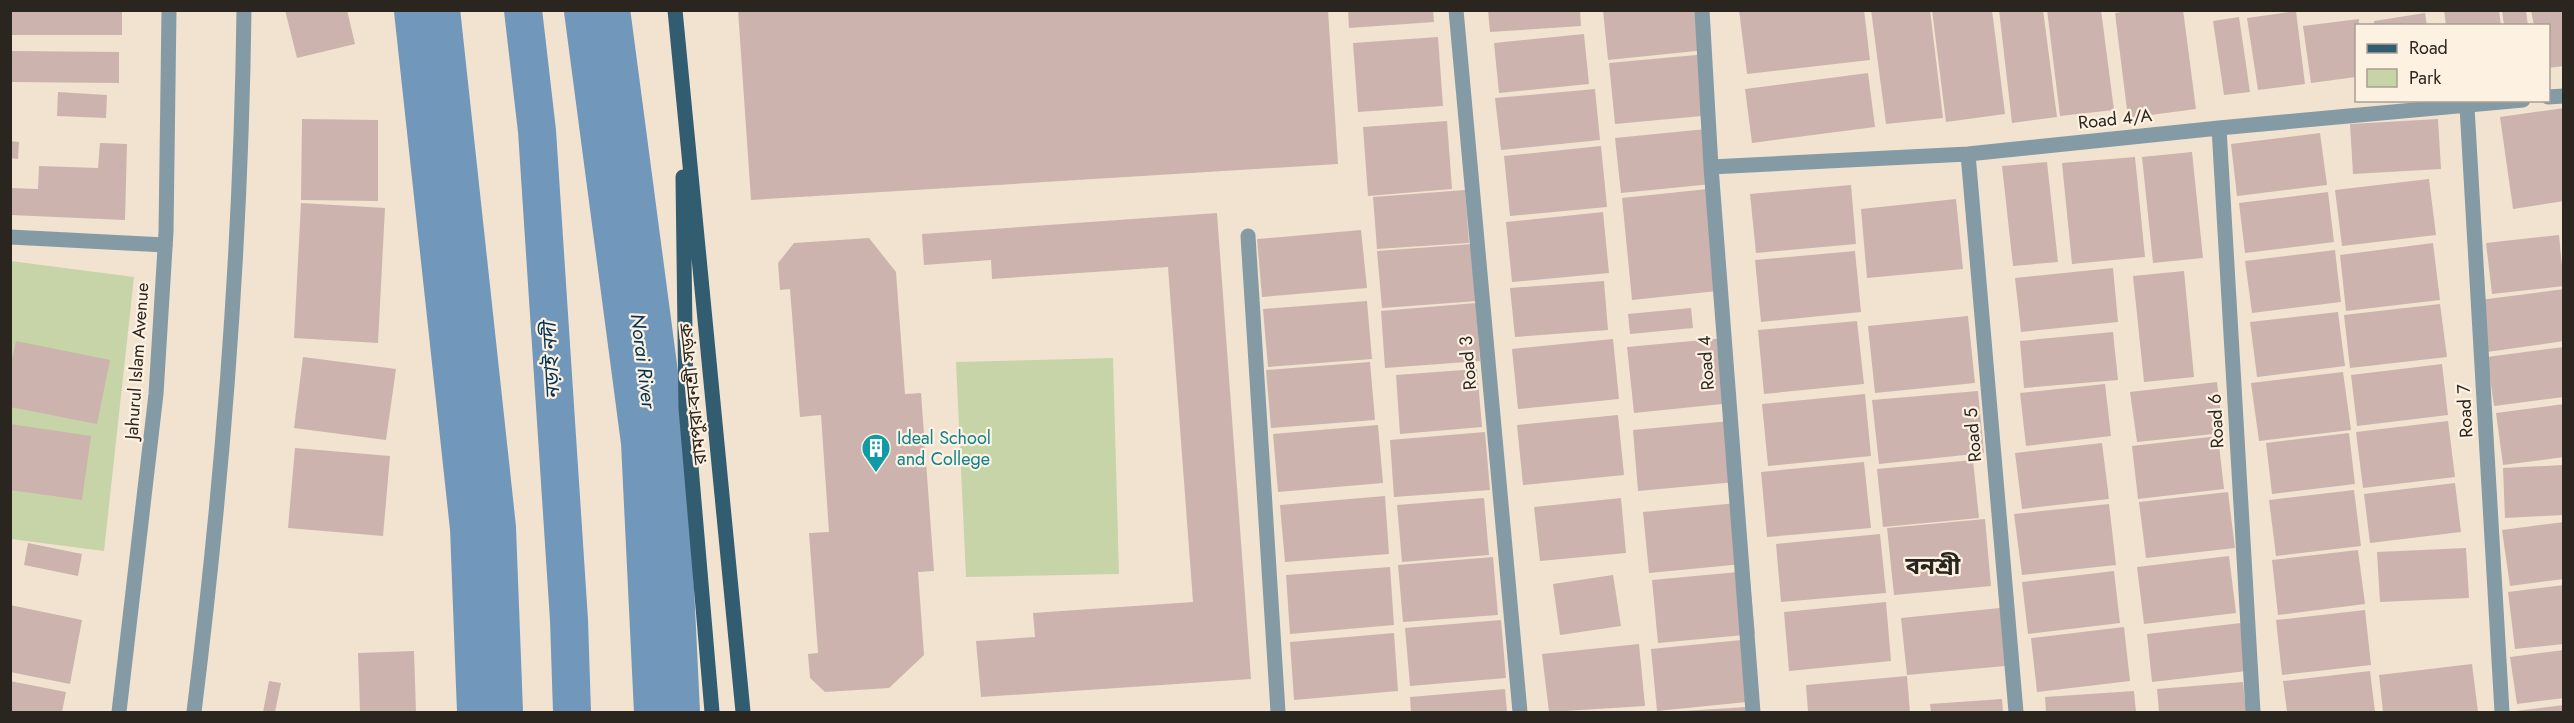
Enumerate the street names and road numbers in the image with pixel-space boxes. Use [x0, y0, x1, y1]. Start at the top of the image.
street label: Road 4/A [2077, 102, 2153, 136]
street label: Jahurul Islam Avenue [118, 282, 155, 442]
street label: রামপুরা-বনশ্রী সড়ক [673, 322, 713, 467]
street label: Road 3 [1453, 335, 1483, 391]
street label: Road 4 [1691, 335, 1721, 391]
street label: Road 7 [2451, 383, 2479, 438]
street label: Road 6 [2202, 393, 2230, 449]
street label: Road 5 [1958, 407, 1988, 463]

